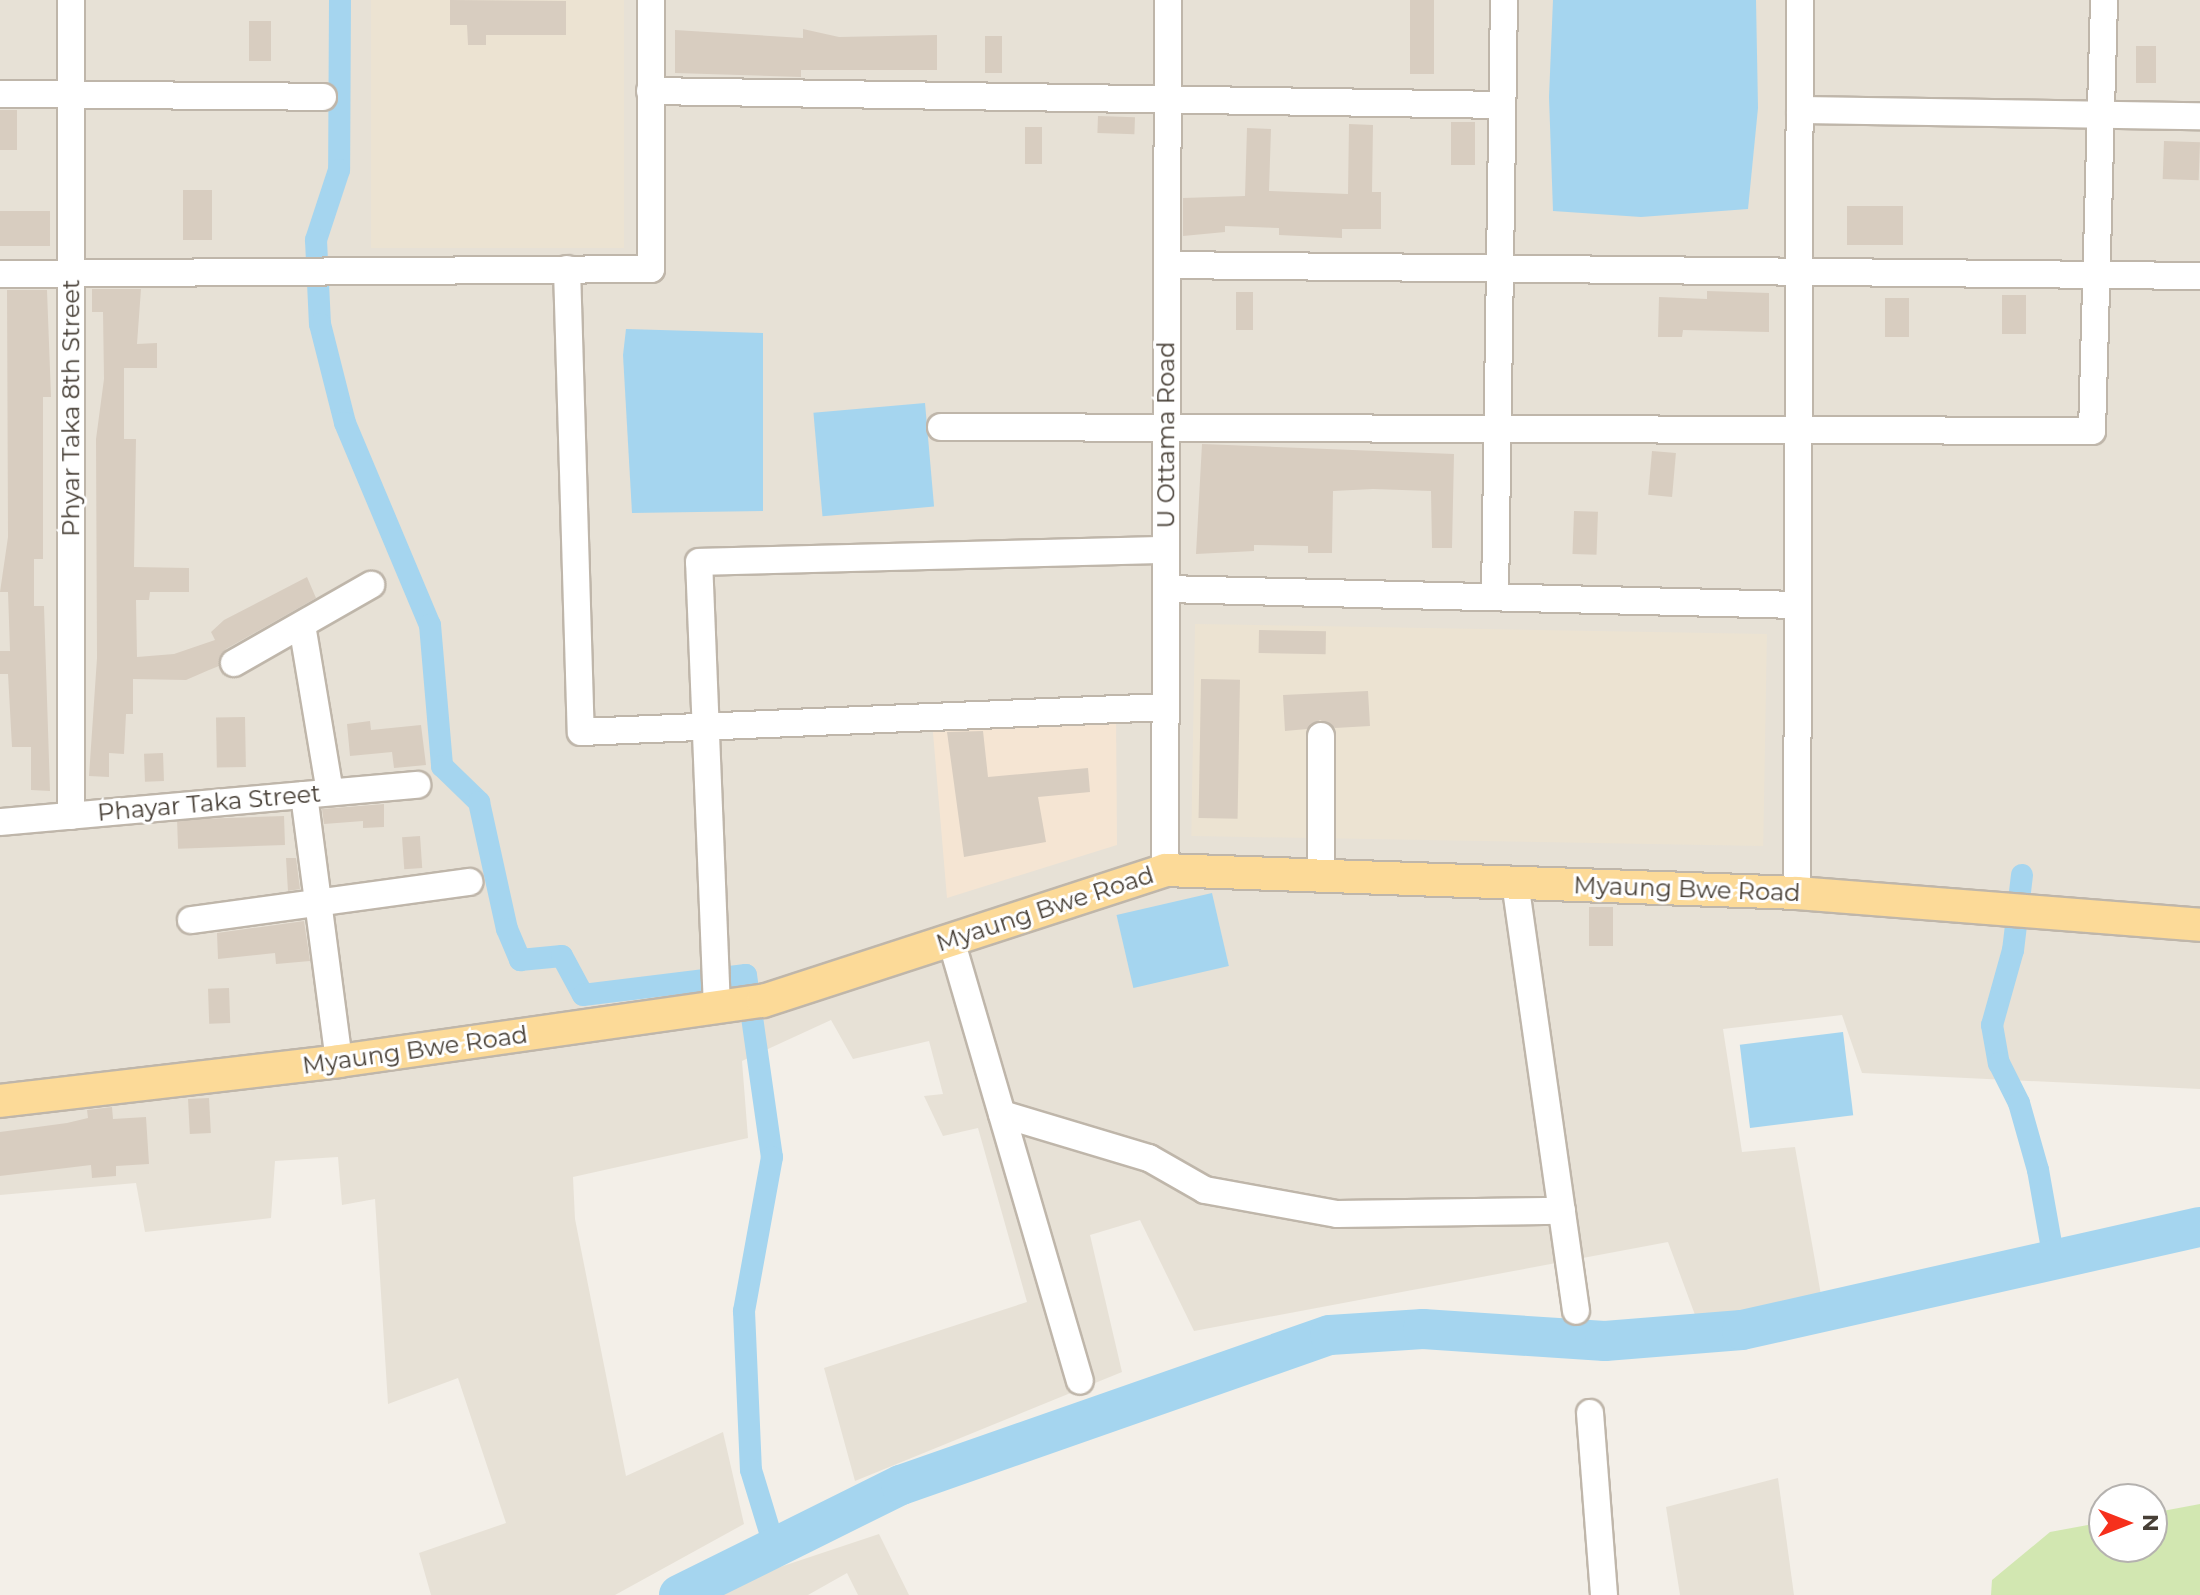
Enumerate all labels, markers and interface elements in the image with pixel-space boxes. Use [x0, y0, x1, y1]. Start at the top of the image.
street label: Phyar Taka 8th Street [57, 279, 85, 537]
street label: U Ottama Road [1152, 341, 1180, 529]
street label: Phayar Taka Street [96, 779, 322, 827]
street label: Myaung Bwe Road [933, 860, 1157, 958]
street label: Myaung Bwe Road [1573, 871, 1801, 907]
street label: Myaung Bwe Road [301, 1020, 529, 1080]
north arrow [2088, 1483, 2168, 1563]
text: N [2137, 1514, 2164, 1532]

